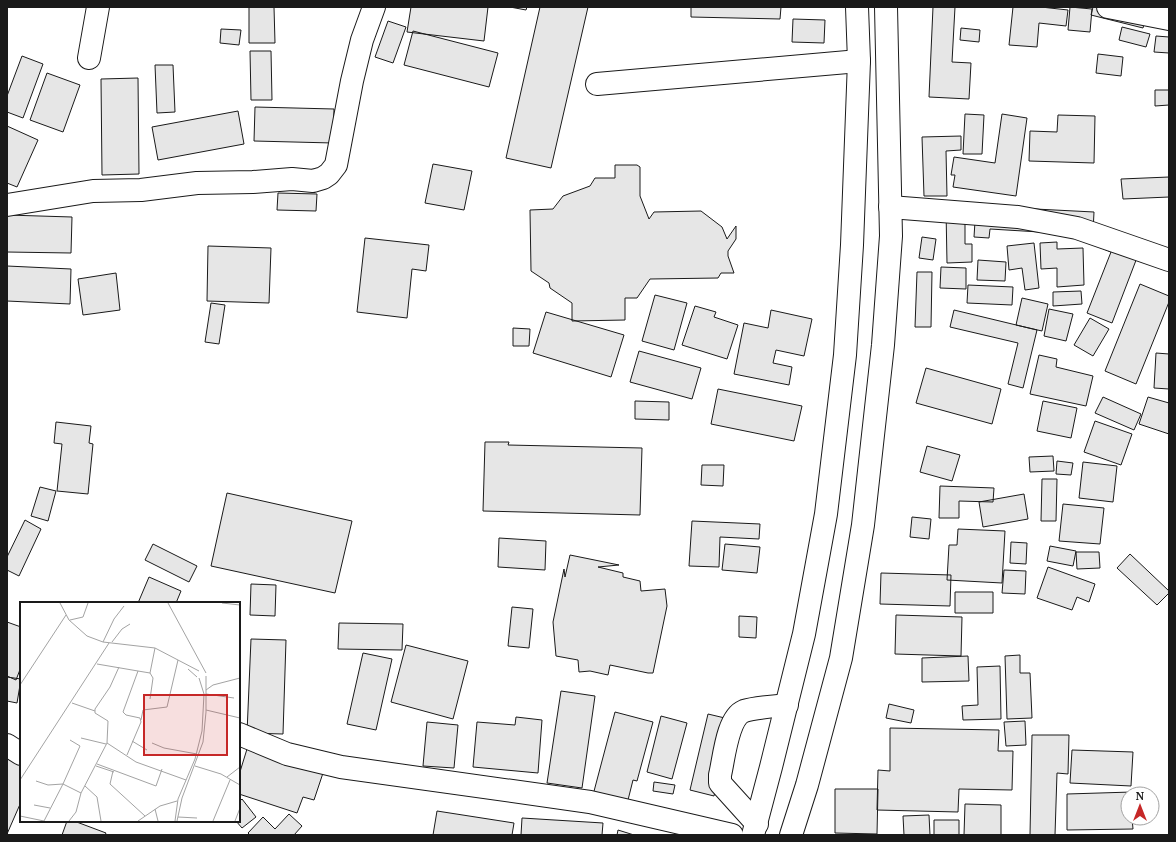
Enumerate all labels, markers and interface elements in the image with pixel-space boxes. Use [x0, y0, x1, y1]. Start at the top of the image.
inset map [20, 602, 240, 822]
north arrow [1120, 786, 1160, 826]
text: N [1136, 789, 1145, 803]

